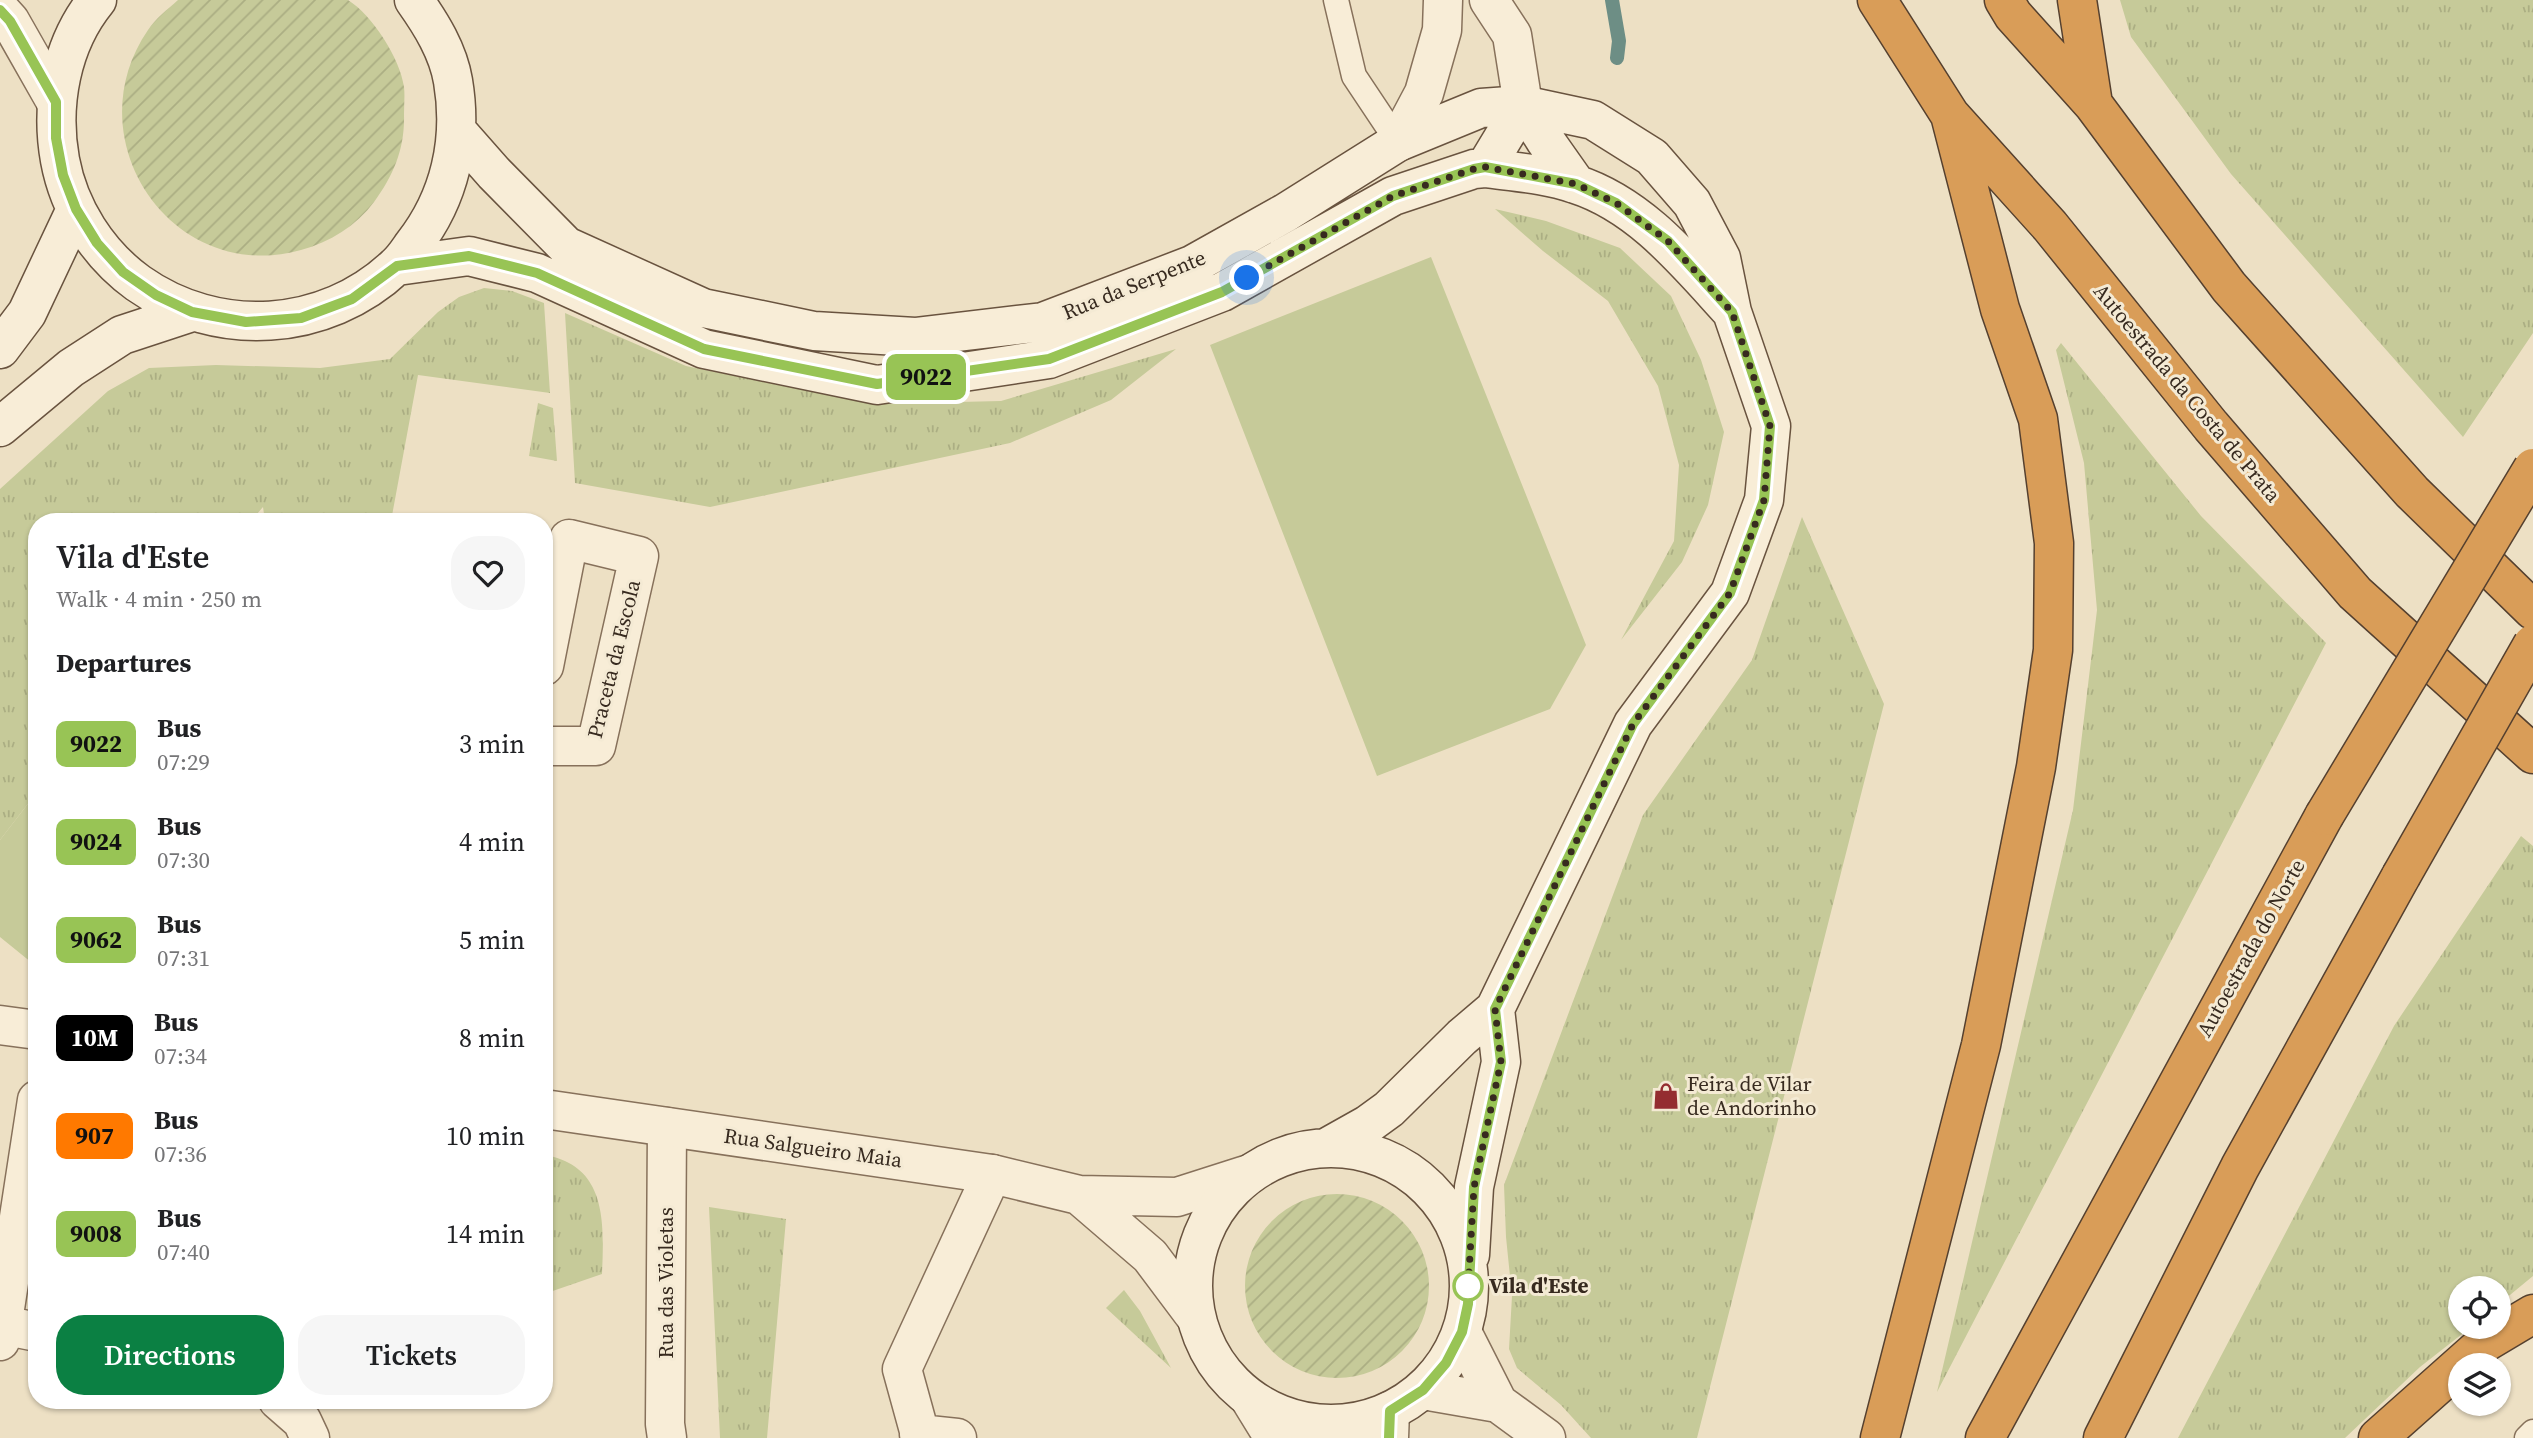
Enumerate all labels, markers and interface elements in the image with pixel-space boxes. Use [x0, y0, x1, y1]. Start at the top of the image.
street label: Rua da Serpente [1058, 243, 1210, 326]
your location [1229, 260, 1264, 295]
street label: Autoestrada da Costa de Prata [2087, 277, 2288, 509]
line badge: 9022 [877, 354, 975, 400]
text: 9022 [900, 360, 952, 393]
text: Vila d'Este [56, 534, 209, 579]
button: heart [451, 536, 525, 610]
street label: Praceta da Escola [580, 576, 647, 741]
text: Walk · 4 min · 250 m [56, 583, 262, 615]
text: Departures [56, 645, 191, 681]
text: Bus [157, 710, 201, 746]
text: 3 min [459, 726, 525, 762]
text: 9022 [70, 727, 122, 760]
text: 07:29 [157, 746, 210, 778]
text: Bus [157, 808, 201, 844]
text: 4 min [459, 824, 525, 860]
text: 9024 [70, 825, 122, 858]
text: 07:30 [157, 844, 210, 876]
street label: Autoestrada do Norte [2190, 854, 2312, 1042]
text: Bus [157, 906, 201, 942]
text: 5 min [459, 922, 525, 958]
text: 9062 [70, 923, 122, 956]
text: 07:31 [157, 942, 210, 974]
text: Bus [154, 1004, 198, 1040]
text: 8 min [459, 1020, 525, 1056]
text: 10M [71, 1021, 118, 1054]
text: 07:34 [154, 1040, 207, 1072]
place label: Feira de Vilar de Andorinho [1687, 1069, 1817, 1122]
shop icon: Feira de Vilar de Andorinho [1651, 1081, 1681, 1111]
text: Bus [154, 1102, 198, 1138]
text: 10 min [446, 1118, 525, 1154]
text: 907 [75, 1119, 114, 1152]
street label: Rua Salgueiro Maia [722, 1121, 904, 1174]
text: 07:36 [154, 1138, 207, 1170]
text: Bus [157, 1200, 201, 1236]
street label: Rua das Violetas [651, 1207, 680, 1359]
text: 14 min [446, 1216, 525, 1252]
text: 9008 [70, 1217, 122, 1250]
text: 07:40 [157, 1236, 210, 1268]
marker: Vila d'Este [1453, 1271, 1483, 1301]
place label: Vila d'Este [1489, 1271, 1588, 1300]
map controls [2448, 1276, 2511, 1416]
button: locate [2448, 1276, 2511, 1339]
button: Directions [56, 1315, 284, 1395]
button: Tickets [298, 1315, 525, 1395]
button: layers [2448, 1353, 2511, 1416]

